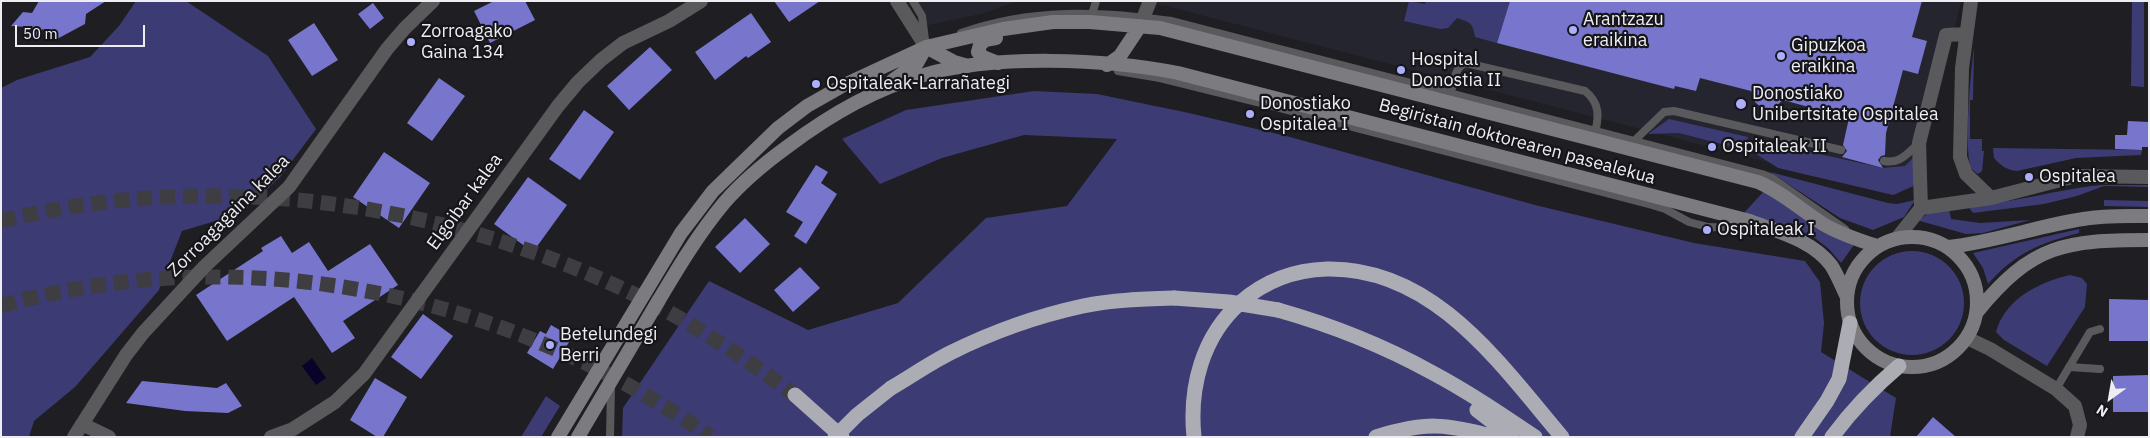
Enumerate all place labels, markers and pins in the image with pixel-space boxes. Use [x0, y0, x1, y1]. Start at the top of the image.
place label: Arantzazu eraikina [1583, 9, 1664, 52]
place label: Zorroagako Gaina 134 [421, 21, 513, 64]
marker: Arantzazu eraikina [1567, 24, 1579, 36]
place label: Gipuzkoa eraikina [1791, 35, 1866, 78]
marker: Zorroagako Gaina 134 [405, 36, 417, 48]
place label: Hospital Donostia II [1411, 49, 1501, 92]
marker: Gipuzkoa eraikina [1775, 50, 1787, 62]
marker: Hospital Donostia II [1395, 64, 1407, 76]
place label: Ospitaleak-Larrañategi [826, 73, 1010, 95]
marker: Ospitaleak-Larrañategi [810, 78, 822, 90]
place label: Donostiako Unibertsitate Ospitalea [1752, 83, 1939, 126]
place label: Donostiako Ospitalea I [1260, 93, 1351, 136]
marker: Donostiako Unibertsitate Ospitalea [1734, 97, 1748, 111]
marker: Donostiako Ospitalea I [1244, 108, 1256, 120]
place label: Ospitaleak II [1722, 136, 1827, 158]
marker: Ospitaleak II [1706, 141, 1718, 153]
place label: Ospitalea [2039, 166, 2116, 188]
marker: Ospitalea [2023, 171, 2035, 183]
place label: Ospitaleak I [1717, 219, 1815, 241]
marker: Ospitaleak I [1701, 224, 1713, 236]
place label: Betelundegi Berri [560, 324, 657, 366]
marker: Betelundegi Berri [544, 339, 556, 351]

